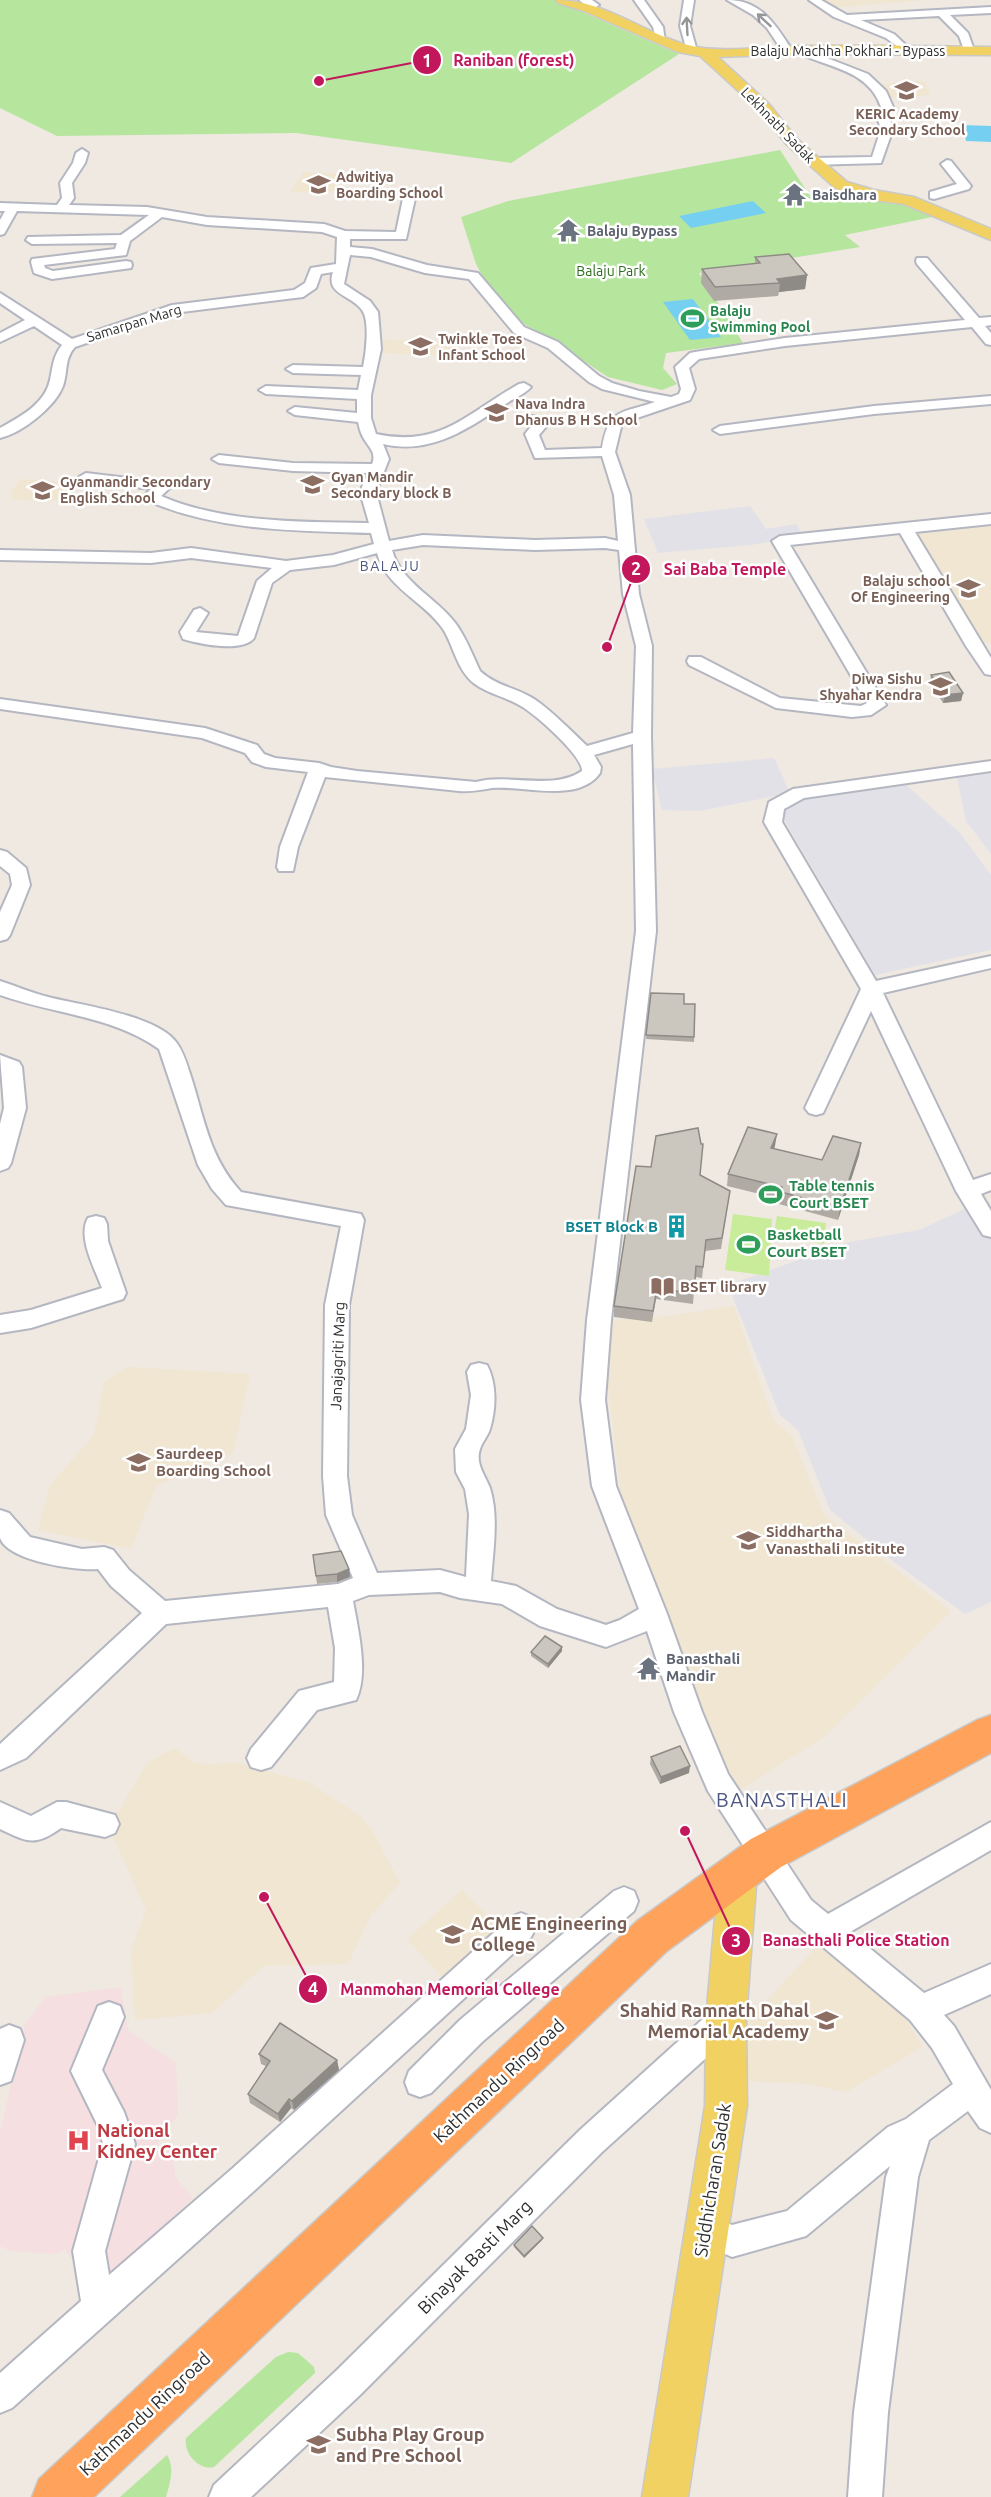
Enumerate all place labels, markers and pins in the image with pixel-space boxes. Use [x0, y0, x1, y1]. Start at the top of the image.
callout: Raniban (forest) [412, 43, 587, 77]
school or university icon: KERIC Academy Secondary School [894, 77, 920, 103]
place label: KERIC Academy Secondary School [849, 106, 965, 138]
place label: Adwitiya Boarding School [336, 169, 443, 201]
school or university icon: Adwitiya Boarding School [305, 172, 331, 198]
temple icon: Baisdhara [781, 182, 807, 208]
place label: Baisdhara [812, 187, 877, 203]
temple icon: Balaju Bypass [556, 218, 582, 244]
place label: Balaju Bypass [587, 223, 678, 239]
place label: Balaju Swimming Pool [710, 303, 810, 335]
sports icon: Balaju Swimming Pool [679, 306, 705, 332]
place label: Twinkle Toes Infant School [438, 331, 525, 363]
school or university icon: Twinkle Toes Infant School [407, 334, 433, 360]
place label: Nava Indra Dhanus B H School [515, 396, 638, 428]
school or university icon: Nava Indra Dhanus B H School [484, 399, 510, 425]
place label: Gyan Mandir Secondary block B [331, 469, 452, 501]
school or university icon: Gyan Mandir Secondary block B [300, 472, 326, 498]
place label: Gyanmandir Secondary English School [60, 474, 211, 506]
school or university icon: Gyanmandir Secondary English School [29, 477, 55, 503]
callout: Sai Baba Temple [621, 552, 798, 586]
place label: Balaju school Of Engineering [851, 573, 950, 605]
school or university icon: Balaju school Of Engineering [955, 576, 981, 602]
place label: Diwa Sishu Shyahar Kendra [820, 671, 922, 703]
school or university icon: Diwa Sishu Shyahar Kendra [927, 674, 953, 700]
place label: Table tennis Court BSET [789, 1177, 875, 1211]
sports icon: Table tennis Court BSET [758, 1182, 784, 1208]
building icon: BSET Block B [663, 1214, 689, 1240]
place label: BSET Block B [565, 1218, 658, 1235]
place label: Basketball Court BSET [767, 1226, 847, 1260]
sports icon: Basketball Court BSET [736, 1231, 762, 1257]
library icon: BSET library [649, 1274, 675, 1300]
place label: BSET library [680, 1278, 766, 1295]
place label: Saurdeep Boarding School [156, 1445, 271, 1479]
school or university icon: Saurdeep Boarding School [125, 1450, 151, 1476]
place label: Siddhartha Vanasthali Institute [766, 1523, 905, 1557]
school or university icon: Siddhartha Vanasthali Institute [735, 1528, 761, 1554]
place label: Banasthali Mandir [666, 1650, 740, 1684]
temple icon: Banasthali Mandir [635, 1655, 661, 1681]
place label: ACME Engineering College [471, 1913, 627, 1954]
school or university icon: ACME Engineering College [440, 1921, 466, 1947]
callout: Banasthali Police Station [721, 1924, 962, 1958]
callout: Manmohan Memorial College [298, 1972, 572, 2006]
place label: Shahid Ramnath Dahal Memorial Academy [620, 2000, 810, 2041]
school or university icon: Shahid Ramnath Dahal Memorial Academy [814, 2008, 840, 2034]
place label: National Kidney Center [97, 2120, 218, 2161]
hospital icon: National Kidney Center [66, 2128, 92, 2154]
place label: Subha Play Group and Pre School [336, 2424, 484, 2465]
school or university icon: Subha Play Group and Pre School [305, 2432, 331, 2458]

